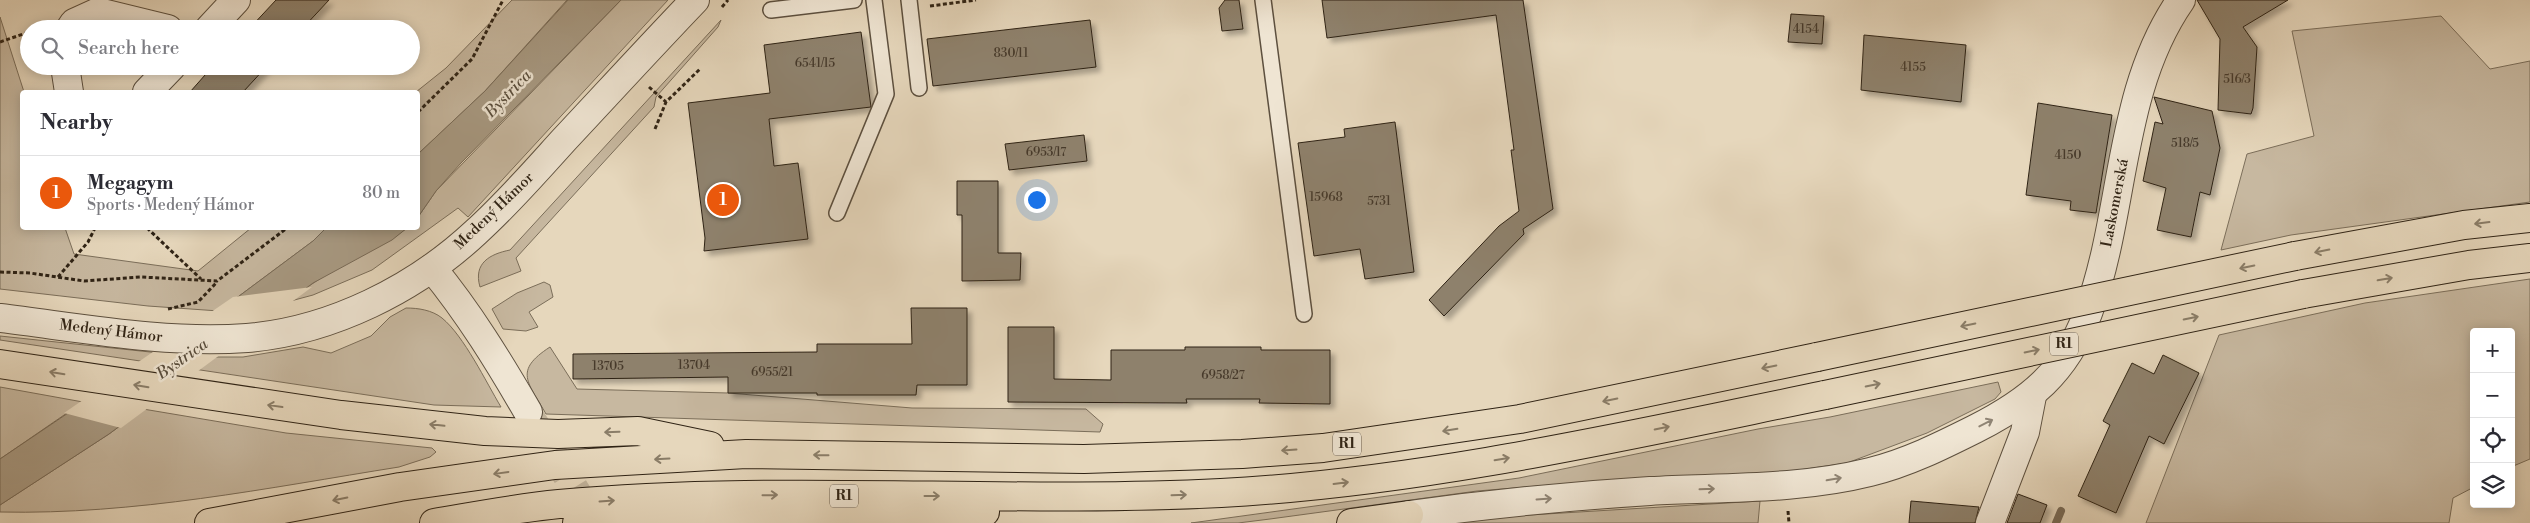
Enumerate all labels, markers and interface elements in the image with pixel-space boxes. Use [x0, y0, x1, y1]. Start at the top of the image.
search box [20, 20, 420, 75]
house number: 4154 [1793, 22, 1819, 37]
icon: search [38, 34, 66, 62]
text: Search here [78, 36, 179, 60]
house number: 830/11 [994, 46, 1029, 61]
house number: 6541/15 [795, 56, 836, 71]
house number: 4155 [1900, 60, 1926, 75]
water label: Bystrica [480, 66, 536, 123]
house number: 516/3 [2223, 72, 2251, 87]
text: Nearby [40, 110, 113, 136]
house number: 518/5 [2171, 136, 2199, 151]
house number: 6953/17 [1026, 145, 1066, 160]
house number: 4150 [2055, 148, 2081, 163]
street label: Laskomerská [2097, 157, 2133, 249]
street label: Medený Hámor [450, 168, 538, 254]
text: Megagym [87, 171, 174, 195]
pin: 1 [707, 181, 739, 219]
text: 1 [52, 183, 60, 203]
text: 80 m [362, 183, 400, 203]
your location [1024, 187, 1050, 213]
house number: 15968 [1309, 190, 1343, 205]
house number: 5731 [1367, 194, 1392, 209]
text: Sports · Medený Hámor [87, 195, 254, 215]
one-way arrow [2474, 218, 2490, 228]
one-way arrow [2314, 247, 2330, 257]
one-way arrow [2240, 262, 2256, 272]
one-way arrow [2377, 273, 2393, 283]
one-way arrow [2182, 312, 2198, 322]
street label: Medený Hámor [58, 315, 164, 347]
one-way arrow [1961, 321, 1977, 330]
map controls [2470, 328, 2515, 508]
button: + [2470, 328, 2515, 373]
road number: R1 [2050, 332, 2078, 356]
water label: Bystrica [151, 334, 212, 385]
one-way arrow [2023, 346, 2039, 355]
house number: 13704 [678, 358, 710, 373]
house number: 13705 [592, 359, 624, 374]
one-way arrow [1762, 363, 1778, 372]
house number: 6955/21 [751, 365, 794, 380]
one-way arrow [49, 368, 65, 378]
house number: 6958/27 [1201, 368, 1245, 383]
button: − [2470, 373, 2515, 418]
one-way arrow [1864, 379, 1880, 389]
one-way arrow [133, 381, 149, 391]
one-way arrow [1602, 396, 1618, 405]
one-way arrow [268, 401, 284, 411]
one-way arrow [1978, 418, 1993, 428]
button: locate [2470, 418, 2515, 463]
one-way arrow [429, 421, 445, 430]
one-way arrow [1653, 423, 1669, 432]
one-way arrow [1443, 425, 1459, 435]
one-way arrow [604, 427, 620, 437]
road number: R1 [1333, 432, 1361, 456]
one-way arrow [1281, 445, 1297, 455]
one-way arrow [813, 450, 830, 460]
one-way arrow [1494, 453, 1510, 463]
one-way arrow [655, 454, 671, 463]
button: layers [2470, 463, 2515, 508]
one-way arrow [493, 468, 509, 478]
one-way arrow [1825, 474, 1841, 484]
one-way arrow [1333, 478, 1349, 488]
road number: R1 [830, 484, 858, 508]
one-way arrow [1698, 484, 1714, 494]
one-way arrow [761, 490, 777, 500]
one-way arrow [1171, 490, 1187, 499]
one-way arrow [924, 491, 940, 501]
one-way arrow [1536, 494, 1552, 503]
one-way arrow [333, 495, 349, 504]
one-way arrow [599, 496, 615, 505]

